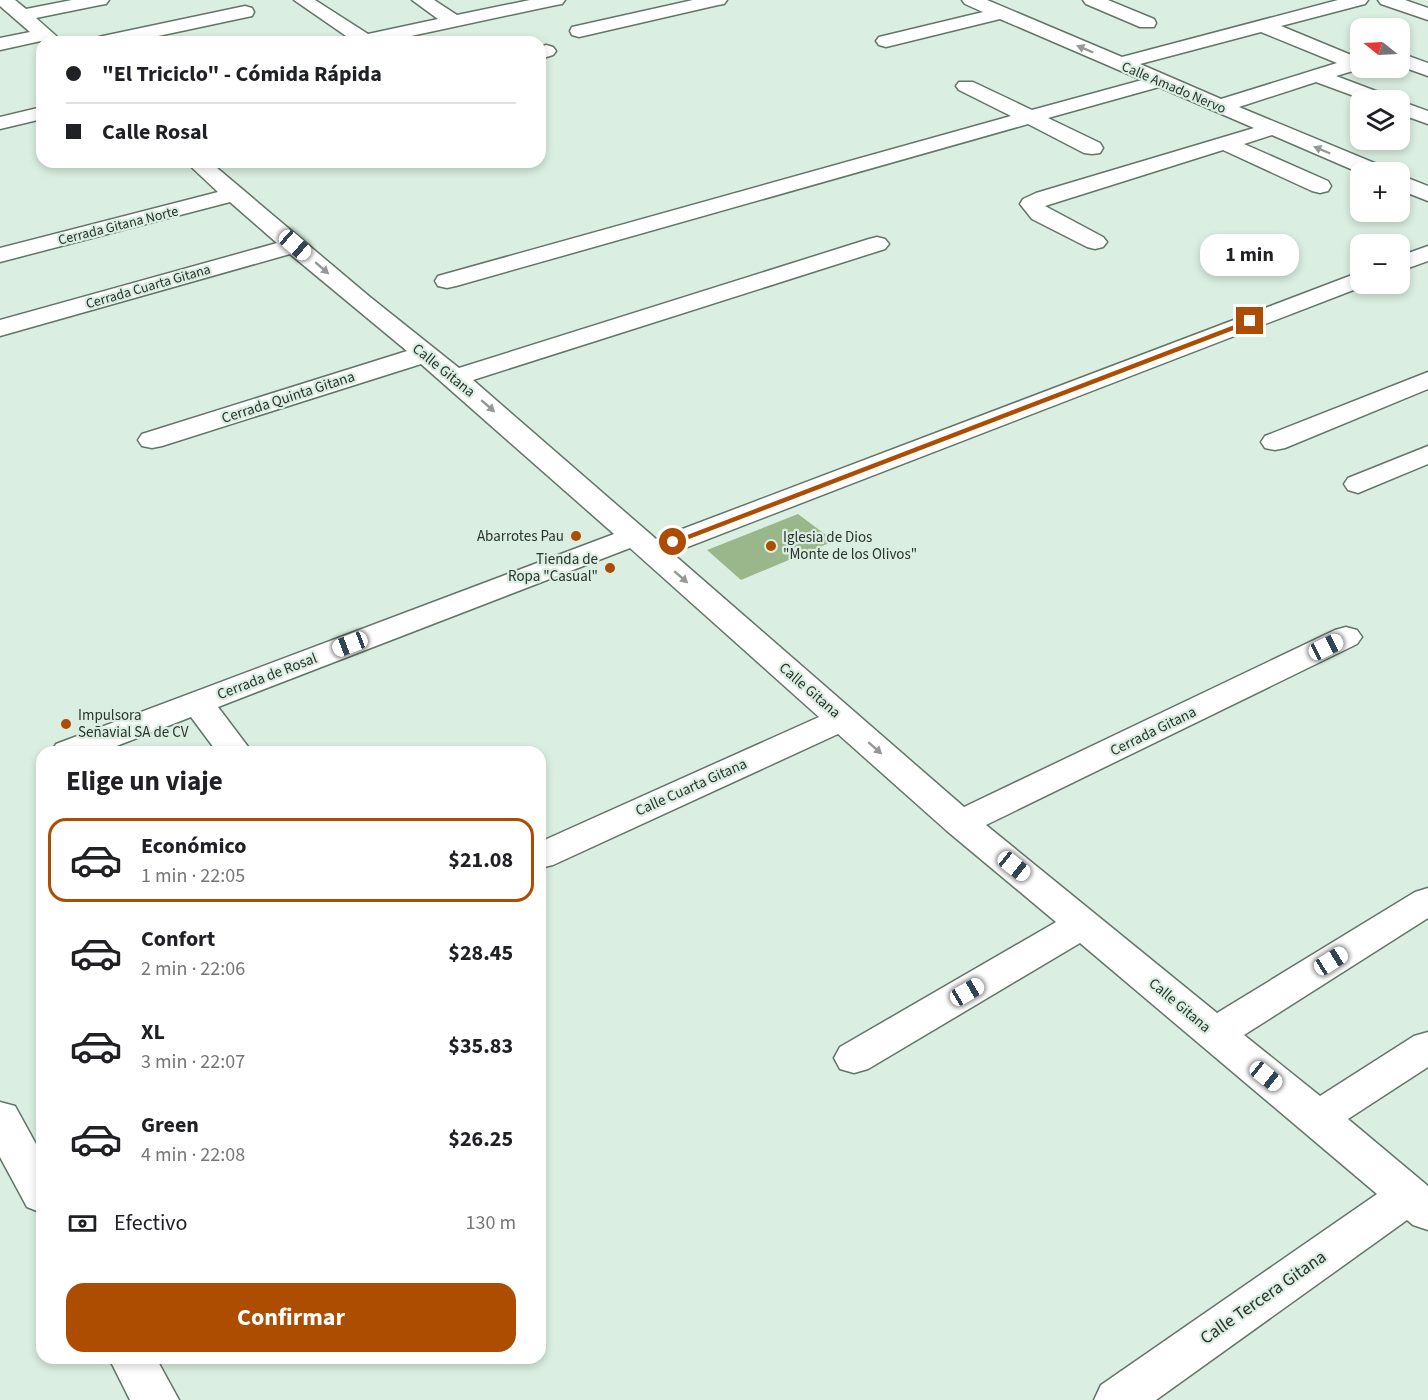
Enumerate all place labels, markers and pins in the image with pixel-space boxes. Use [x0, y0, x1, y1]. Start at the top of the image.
place label: Abarrotes Pau [477, 526, 564, 547]
place label: Iglesia de Dios "Monte de los Olivos" [783, 527, 917, 565]
marker: Abarrotes Pau [569, 529, 583, 543]
marker: Iglesia de Dios "Monte de los Olivos" [764, 539, 778, 553]
place label: Tienda de Ropa "Casual" [508, 549, 598, 587]
marker: Tienda de Ropa "Casual" [603, 561, 617, 575]
place label: Impulsora Señavial SA de CV [78, 705, 189, 743]
marker: Impulsora Señavial SA de CV [59, 717, 73, 731]

